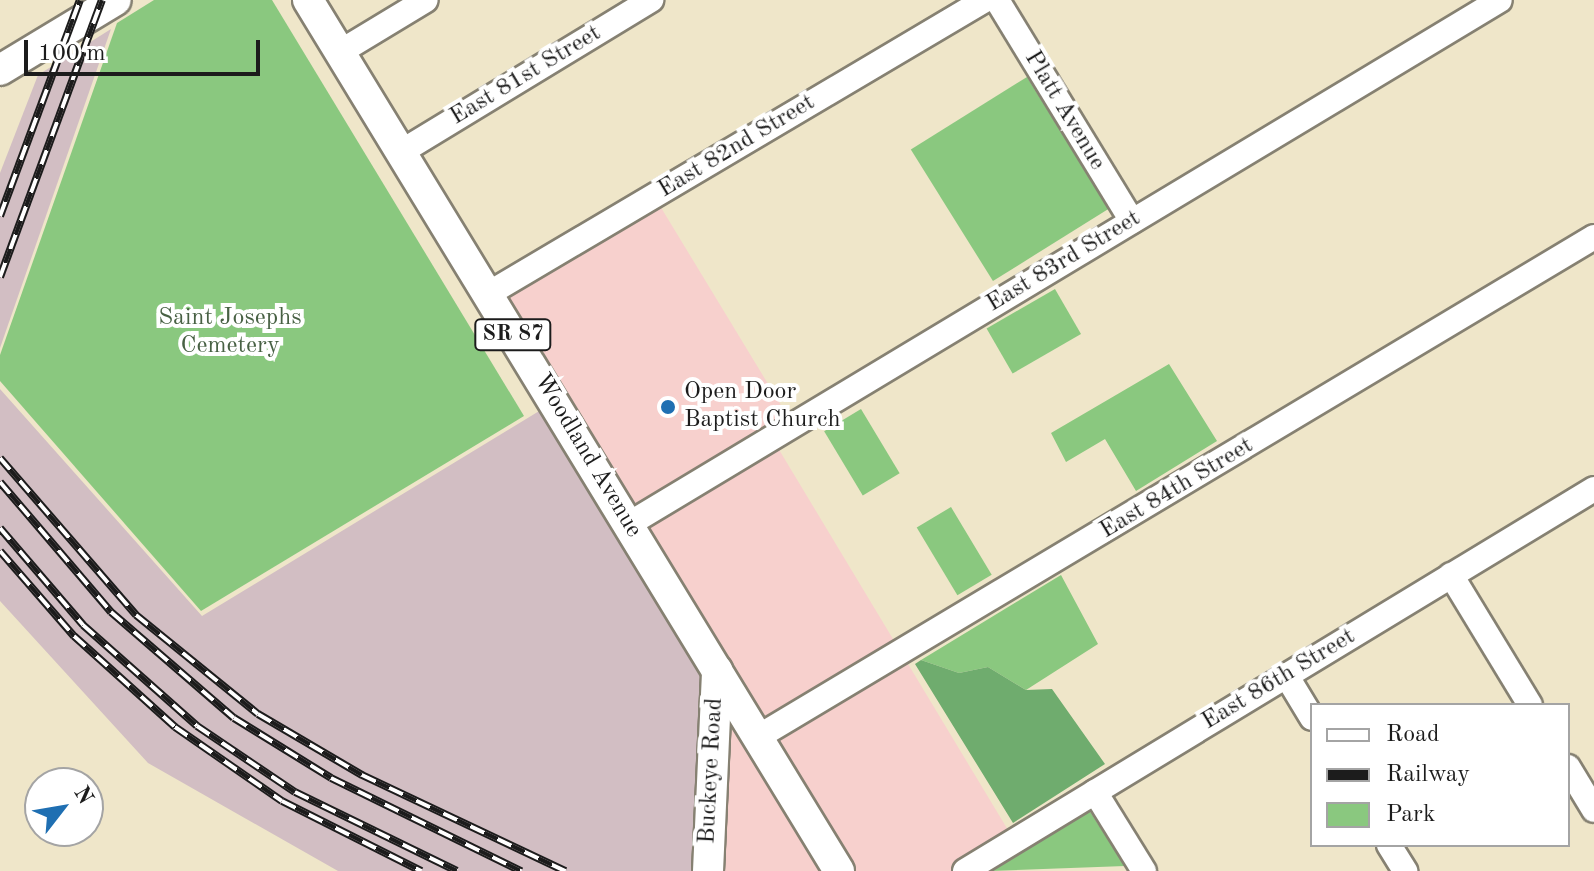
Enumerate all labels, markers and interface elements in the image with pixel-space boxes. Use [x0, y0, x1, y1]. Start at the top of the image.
street label: East 81st Street [445, 20, 607, 132]
scale bar [28, 24, 264, 74]
text: 100 m [38, 42, 106, 66]
street label: Platt Avenue [1017, 46, 1111, 176]
street label: East 82nd Street [653, 89, 821, 205]
street label: East 83rd Street [982, 205, 1146, 319]
park label: Saint Josephs Cemetery [158, 305, 302, 361]
road number: SR 87 [473, 317, 553, 353]
street label: Woodland Avenue [527, 369, 647, 543]
place label: Open Door Baptist Church [684, 379, 841, 435]
marker: Open Door Baptist Church [659, 398, 677, 416]
street label: East 84th Street [1095, 432, 1259, 546]
street label: East 86th Street [1197, 623, 1361, 737]
street label: Buckeye Road [694, 697, 730, 845]
legend [1310, 703, 1570, 847]
text: Road [1386, 723, 1439, 747]
text: Railway [1386, 763, 1470, 787]
north arrow [24, 767, 104, 847]
text: N [69, 783, 97, 809]
text: Park [1386, 803, 1435, 827]

